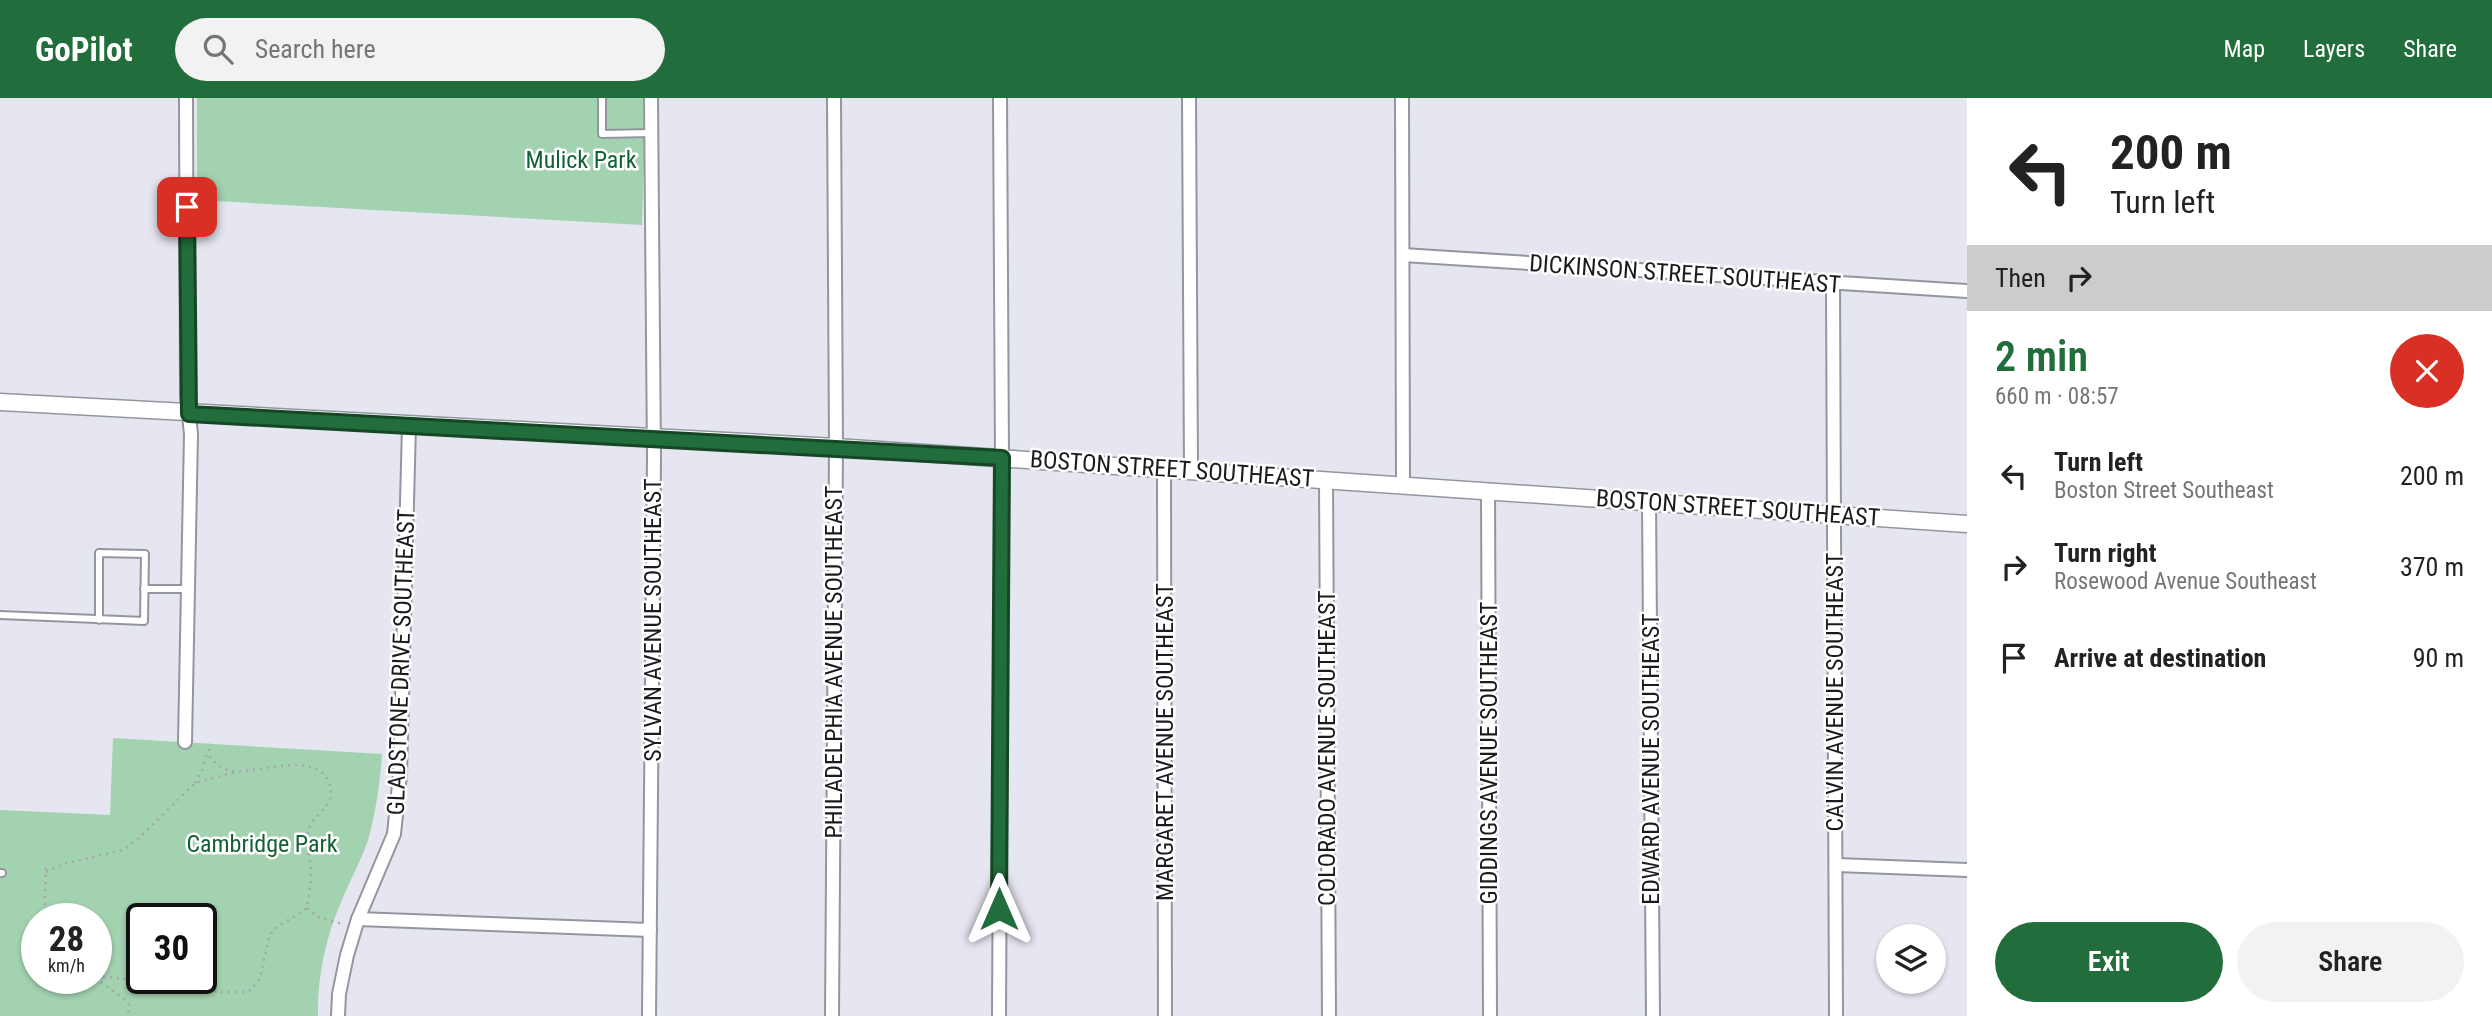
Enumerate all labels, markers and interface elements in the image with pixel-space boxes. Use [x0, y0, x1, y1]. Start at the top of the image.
search box [175, 18, 665, 81]
text: GoPilot [35, 30, 133, 69]
icon: search [199, 30, 237, 68]
text: Search here [255, 34, 376, 64]
text: Map [2224, 35, 2265, 63]
text: Layers [2303, 35, 2365, 63]
text: Share [2403, 35, 2457, 63]
text: 200 m [2110, 124, 2232, 181]
icon: left [1995, 126, 2086, 217]
park label: Mulick Park [526, 146, 637, 174]
pin [157, 177, 217, 237]
text: Turn left [2110, 183, 2215, 221]
icon: arrive [168, 188, 206, 226]
street label: DICKINSON STREET SOUTHEAST [1528, 249, 1842, 299]
icon: right [2060, 259, 2098, 297]
text: Then [1995, 263, 2046, 293]
text: 2 min [1995, 332, 2088, 381]
button: close [2390, 334, 2464, 408]
text: 660 m · 08:57 [1995, 383, 2119, 410]
street label: BOSTON STREET SOUTHEAST [1029, 445, 1315, 493]
text: Turn left [2054, 447, 2143, 477]
icon: left [1995, 457, 2033, 495]
text: 200 m [2400, 461, 2464, 491]
text: Boston Street Southeast [2054, 477, 2274, 504]
street label: SYLVAN AVENUE SOUTHEAST [639, 478, 667, 762]
street label: BOSTON STREET SOUTHEAST [1595, 484, 1881, 532]
street label: PHILADELPHIA AVENUE SOUTHEAST [820, 486, 848, 838]
street label: GLADSTONE DRIVE SOUTHEAST [382, 508, 420, 816]
text: Turn right [2054, 538, 2156, 568]
icon: right [1995, 548, 2033, 586]
street label: CALVIN AVENUE SOUTHEAST [1821, 552, 1849, 832]
text: 370 m [2400, 552, 2464, 582]
text: Rosewood Avenue Southeast [2054, 568, 2317, 595]
street label: MARGARET AVENUE SOUTHEAST [1151, 583, 1179, 901]
street label: COLORADO AVENUE SOUTHEAST [1313, 590, 1341, 906]
street label: GIDDINGS AVENUE SOUTHEAST [1475, 602, 1503, 905]
street label: EDWARD AVENUE SOUTHEAST [1637, 613, 1665, 905]
icon: arrive [1995, 639, 2033, 677]
text: Arrive at destination [2054, 643, 2266, 673]
text: 90 m [2413, 643, 2464, 673]
park label: Cambridge Park [186, 830, 338, 858]
position arrow [962, 872, 1036, 946]
speed limit sign: 30 [126, 903, 217, 994]
text: 28 [49, 919, 84, 960]
button: Exit [1995, 922, 2223, 1002]
button: Share [2237, 922, 2464, 1002]
map controls [1876, 924, 1946, 994]
button: layers [1876, 924, 1946, 994]
text: km/h [48, 955, 85, 976]

